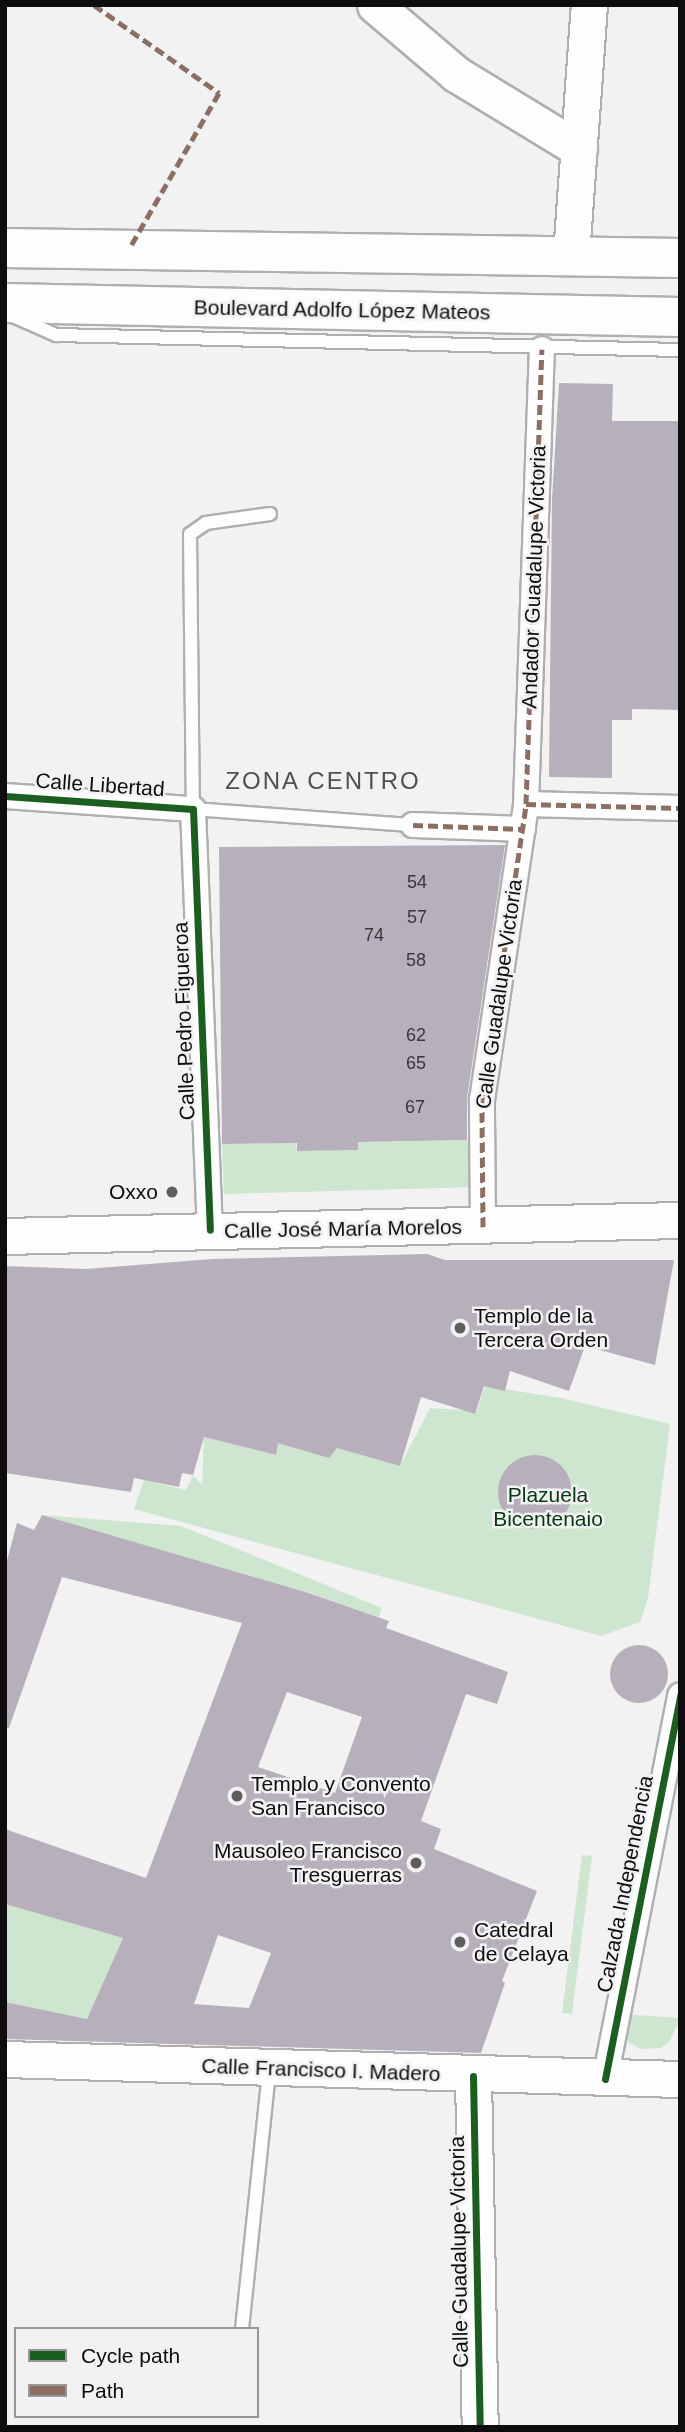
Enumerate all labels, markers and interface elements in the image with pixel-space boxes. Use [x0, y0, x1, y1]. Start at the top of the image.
street label: Boulevard Adolfo López Mateos [193, 295, 491, 325]
street label: Andador Guadalupe Victoria [517, 445, 551, 709]
district label: ZONA CENTRO [226, 767, 420, 795]
street label: Calle Libertad [34, 768, 166, 802]
house number: 54 [407, 871, 427, 893]
street label: Calle Guadalupe Victoria [470, 877, 528, 1111]
house number: 57 [407, 906, 427, 928]
street label: Calle Pedro Figueroa [168, 921, 200, 1121]
house number: 74 [364, 924, 384, 946]
house number: 58 [406, 949, 426, 971]
house number: 62 [406, 1024, 426, 1046]
house number: 65 [406, 1052, 426, 1074]
house number: 67 [405, 1096, 425, 1118]
place label: Oxxo [109, 1179, 158, 1205]
marker: Oxxo [164, 1184, 180, 1200]
street label: Calle José María Morelos [224, 1214, 462, 1244]
place label: Templo de la Tercera Orden [474, 1303, 608, 1353]
marker: Templo de la Tercera Orden [452, 1320, 468, 1336]
park label: Plazuela Bicentenaio [493, 1482, 603, 1532]
place label: Templo y Convento San Francisco [251, 1771, 431, 1821]
street label: Calzada Independencia [592, 1773, 658, 1995]
marker: Templo y Convento San Francisco [229, 1788, 245, 1804]
place label: Mausoleo Francisco Tresguerras [214, 1838, 402, 1888]
marker: Mausoleo Francisco Tresguerras [408, 1855, 424, 1871]
place label: Catedral de Celaya [474, 1917, 569, 1967]
marker: Catedral de Celaya [452, 1934, 468, 1950]
street label: Calle Francisco I. Madero [201, 2053, 441, 2087]
street label: Calle Guadalupe Victoria [444, 2136, 474, 2368]
legend [14, 2327, 259, 2418]
text: Cycle path [81, 2344, 180, 2367]
text: Path [81, 2379, 124, 2402]

